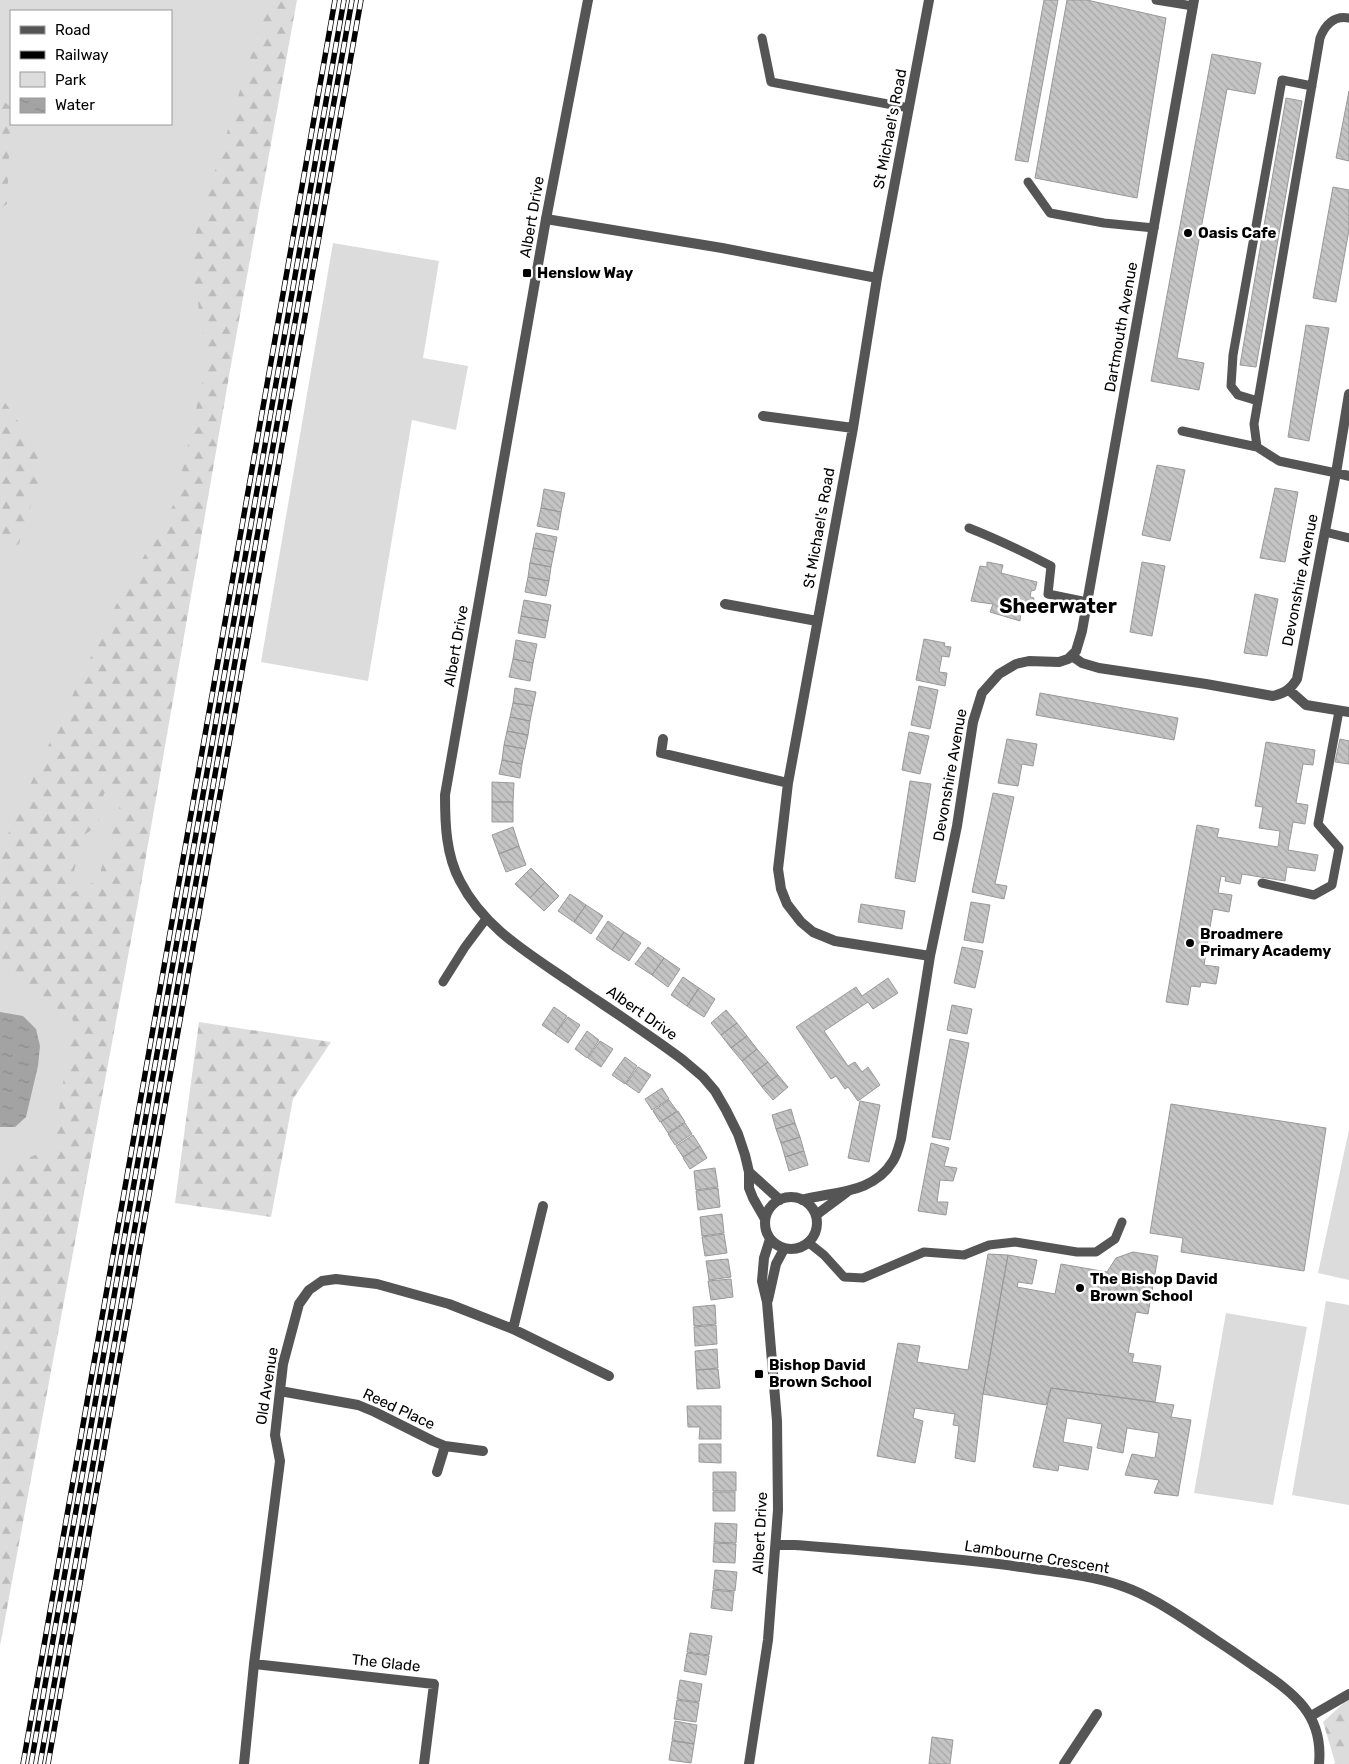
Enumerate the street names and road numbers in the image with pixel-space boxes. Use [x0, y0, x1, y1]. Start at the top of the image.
street label: St Michael's Road [870, 67, 910, 191]
street label: Albert Drive [516, 175, 548, 259]
street label: Dartmouth Avenue [1101, 260, 1141, 394]
street label: St Michael's Road [800, 466, 838, 590]
street label: Devonshire Avenue [1278, 512, 1322, 648]
street label: Albert Drive [440, 604, 472, 688]
street label: Devonshire Avenue [929, 707, 971, 843]
street label: Albert Drive [603, 982, 681, 1044]
street label: Old Avenue [252, 1346, 282, 1426]
street label: Reed Place [360, 1384, 438, 1434]
street label: Albert Drive [749, 1491, 771, 1575]
street label: Lambourne Crescent [963, 1537, 1111, 1577]
street label: The Glade [351, 1650, 421, 1676]

